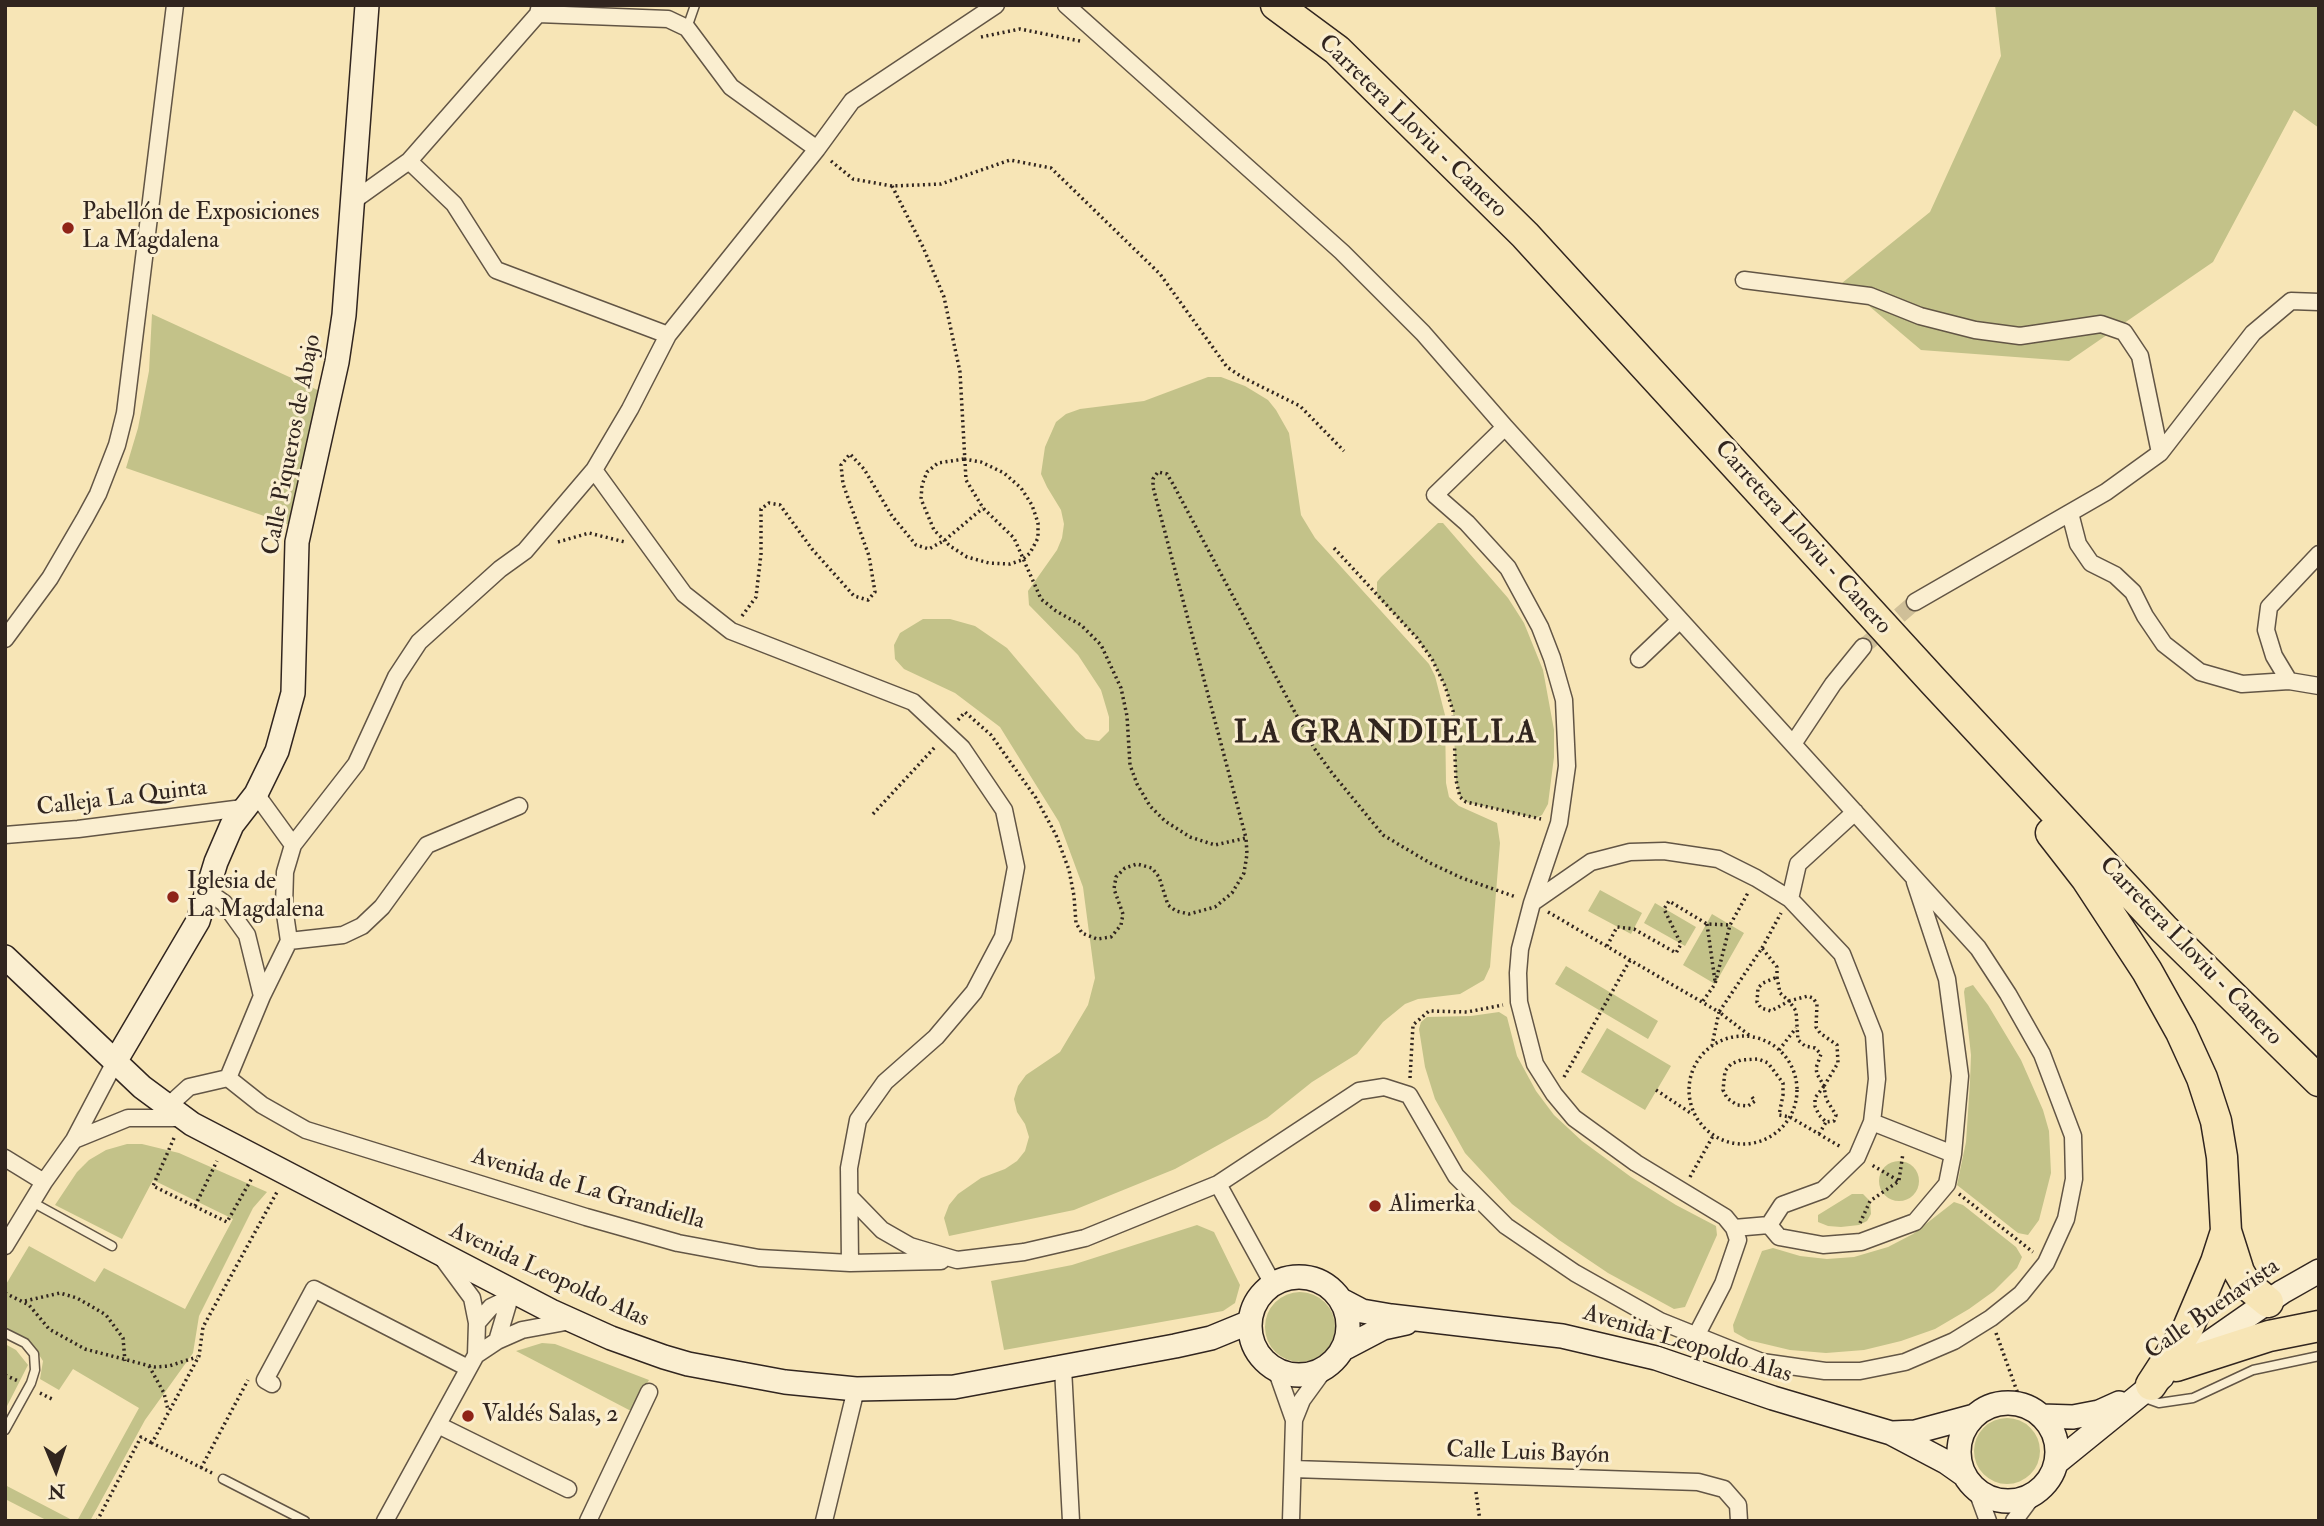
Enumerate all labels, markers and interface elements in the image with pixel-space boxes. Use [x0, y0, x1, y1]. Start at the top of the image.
street label: Carretera Lloviu - Canero [1312, 29, 1512, 225]
place label: Pabellón de Exposiciones La Magdalena [82, 200, 319, 256]
marker: Pabellón de Exposiciones La Magdalena [60, 220, 76, 236]
street label: Calle Piqueros de Abajo [257, 332, 329, 558]
street label: Carretera Lloviu - Canero [1707, 435, 1897, 641]
district label: LA GRANDIELLA [1235, 716, 1537, 754]
street label: Calleja La Quinta [35, 774, 209, 824]
street label: Carretera Lloviu - Canero [2092, 852, 2288, 1052]
place label: Iglesia de La Magdalena [187, 869, 324, 925]
marker: Iglesia de La Magdalena [165, 889, 181, 905]
street label: Avenida de La Grandiella [468, 1143, 708, 1237]
place label: Alimerka [1389, 1192, 1475, 1220]
marker: Alimerka [1367, 1198, 1383, 1214]
street label: Avenida Leopoldo Alas [445, 1217, 653, 1335]
street label: Calle Buenavista [2140, 1253, 2286, 1367]
street label: Avenida Leopoldo Alas [1579, 1300, 1795, 1390]
place label: Valdés Salas, 2 [482, 1402, 618, 1430]
marker: Valdés Salas, 2 [460, 1408, 476, 1424]
north arrow [21, 1435, 91, 1505]
street label: Calle Luis Bayón [1446, 1437, 1610, 1471]
text: N [48, 1479, 66, 1503]

